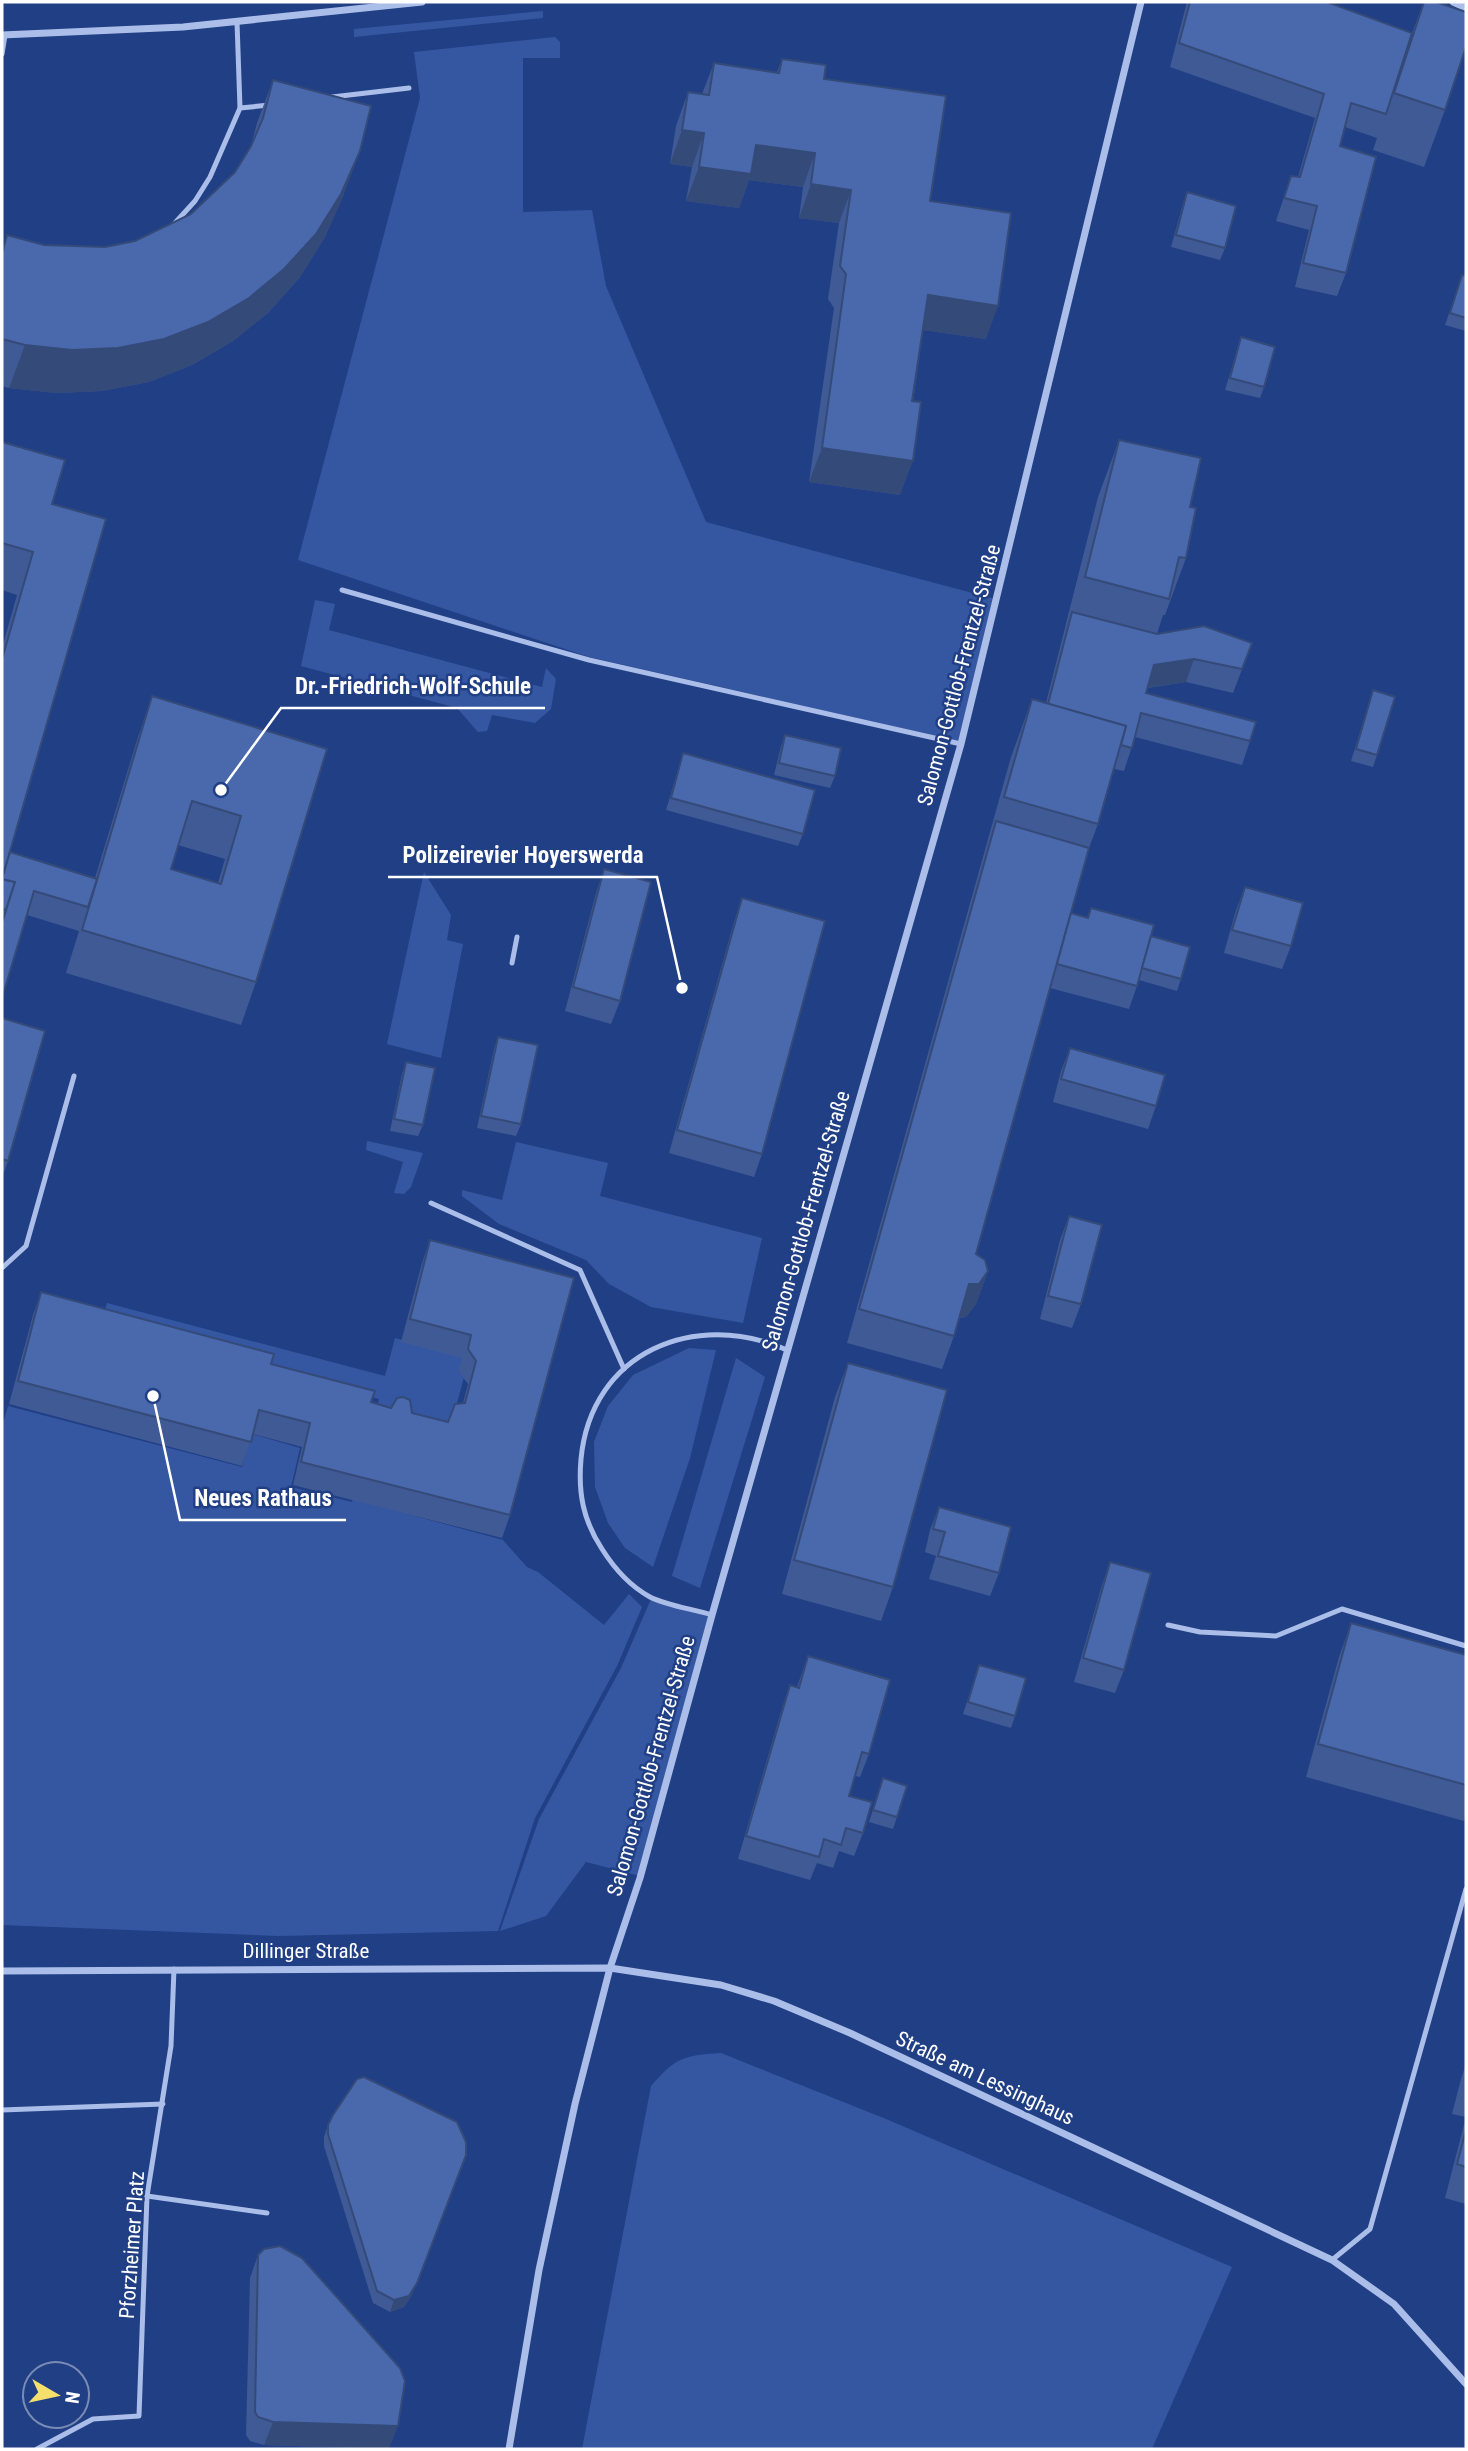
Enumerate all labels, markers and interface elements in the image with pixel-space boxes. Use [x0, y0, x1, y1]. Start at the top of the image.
street label: Salomon-Gottlob-Frentzel-Straße [913, 542, 1006, 808]
callout: Dr.-Friedrich-Wolf-Schule [281, 664, 545, 708]
text: Dr.-Friedrich-Wolf-Schule [295, 673, 531, 700]
callout: Polizeirevier Hoyerswerda [388, 833, 657, 877]
text: Polizeirevier Hoyerswerda [402, 842, 644, 869]
street label: Salomon-Gottlob-Frentzel-Straße [757, 1088, 855, 1354]
callout: Neues Rathaus [180, 1476, 346, 1520]
text: Neues Rathaus [194, 1485, 332, 1512]
street label: Salomon-Gottlob-Frentzel-Straße [602, 1633, 700, 1899]
street label: Dillinger Straße [243, 1939, 370, 1963]
street label: Straße am Lessinghaus [892, 2026, 1078, 2130]
street label: Pforzheimer Platz [115, 2170, 149, 2320]
north arrow [21, 2360, 91, 2430]
text: N [60, 2390, 85, 2405]

